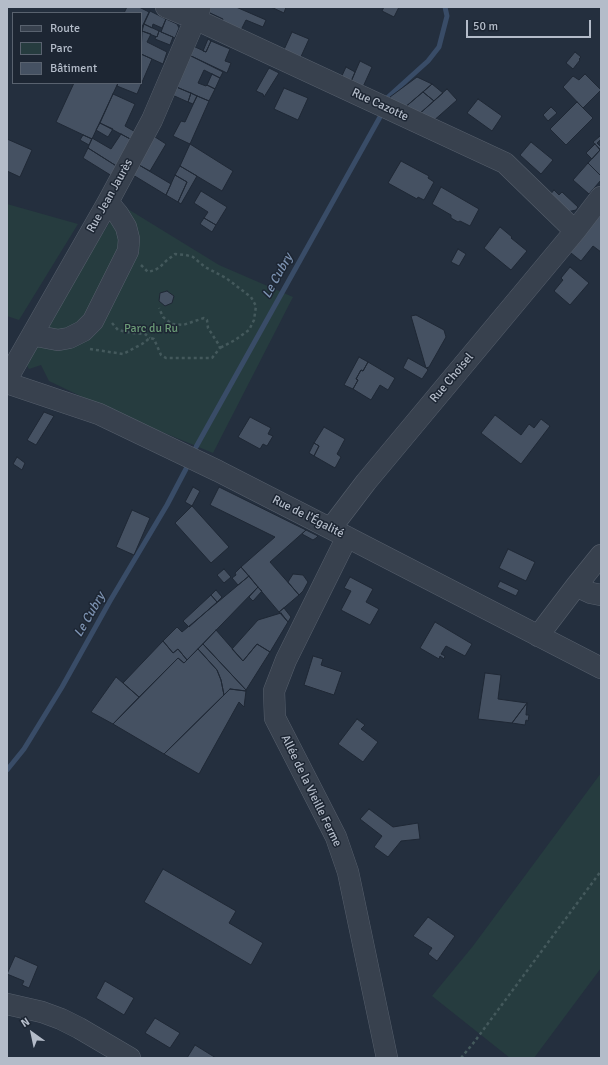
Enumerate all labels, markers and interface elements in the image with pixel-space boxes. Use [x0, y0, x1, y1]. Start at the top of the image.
legend [12, 12, 142, 84]
scale bar [468, 12, 593, 38]
text: 50 m [473, 19, 498, 34]
text: Route [50, 21, 80, 36]
text: Parc [50, 41, 72, 56]
text: Bâtiment [50, 61, 97, 76]
street label: Rue Cazotte [349, 86, 411, 124]
street label: Rue Jean Jaurès [84, 157, 136, 235]
water label: Le Cubry [259, 251, 297, 301]
park label: Parc du Ru [124, 322, 178, 336]
street label: Rue Choisel [427, 350, 477, 406]
street label: Rue de l'Égalité [270, 493, 346, 541]
water label: Le Cubry [71, 590, 109, 640]
street label: Allée de la Vieille Ferme [278, 733, 344, 849]
north arrow [12, 1013, 52, 1053]
text: N [18, 1015, 32, 1030]

